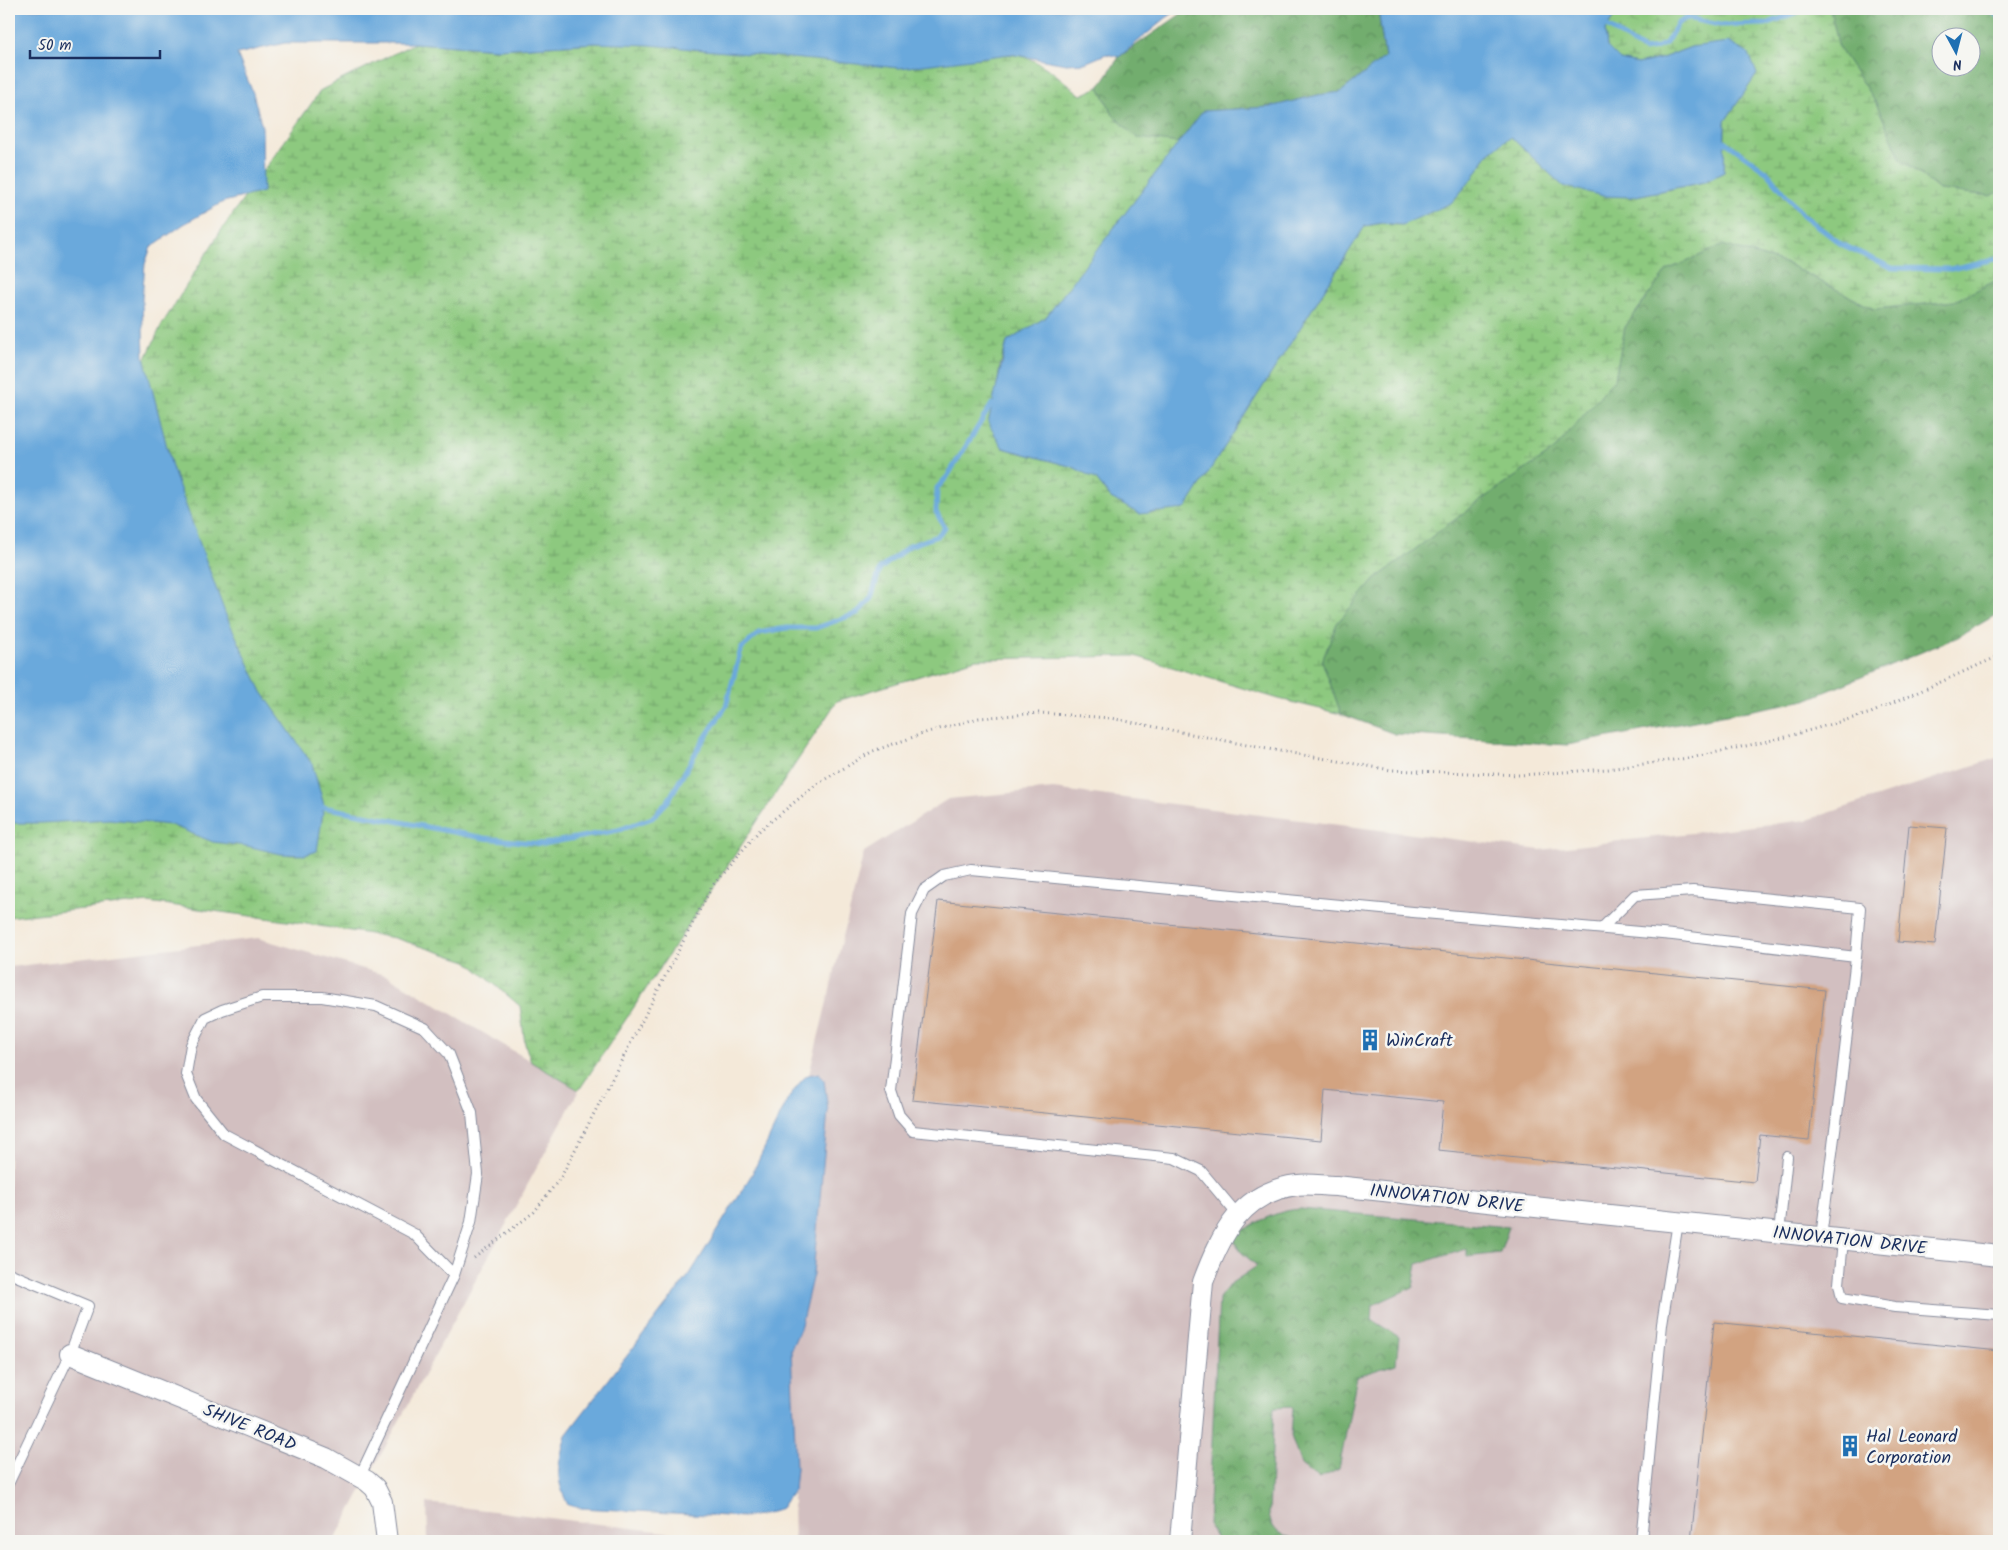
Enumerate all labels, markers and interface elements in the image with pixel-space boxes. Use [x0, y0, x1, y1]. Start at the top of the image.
scale bar [30, 28, 160, 60]
north arrow [1930, 28, 1980, 78]
text: 50 m [38, 34, 72, 58]
text: N [1952, 52, 1963, 75]
building icon: WinCraft [1357, 1027, 1383, 1053]
place label: WinCraft [1386, 1027, 1454, 1056]
street label: INNOVATION DRIVE [1368, 1177, 1526, 1222]
street label: INNOVATION DRIVE [1771, 1219, 1929, 1264]
street label: SHIVE ROAD [198, 1396, 301, 1460]
place label: Hal Leonard Corporation [1866, 1423, 1958, 1473]
building icon: Hal Leonard Corporation [1837, 1433, 1863, 1459]

